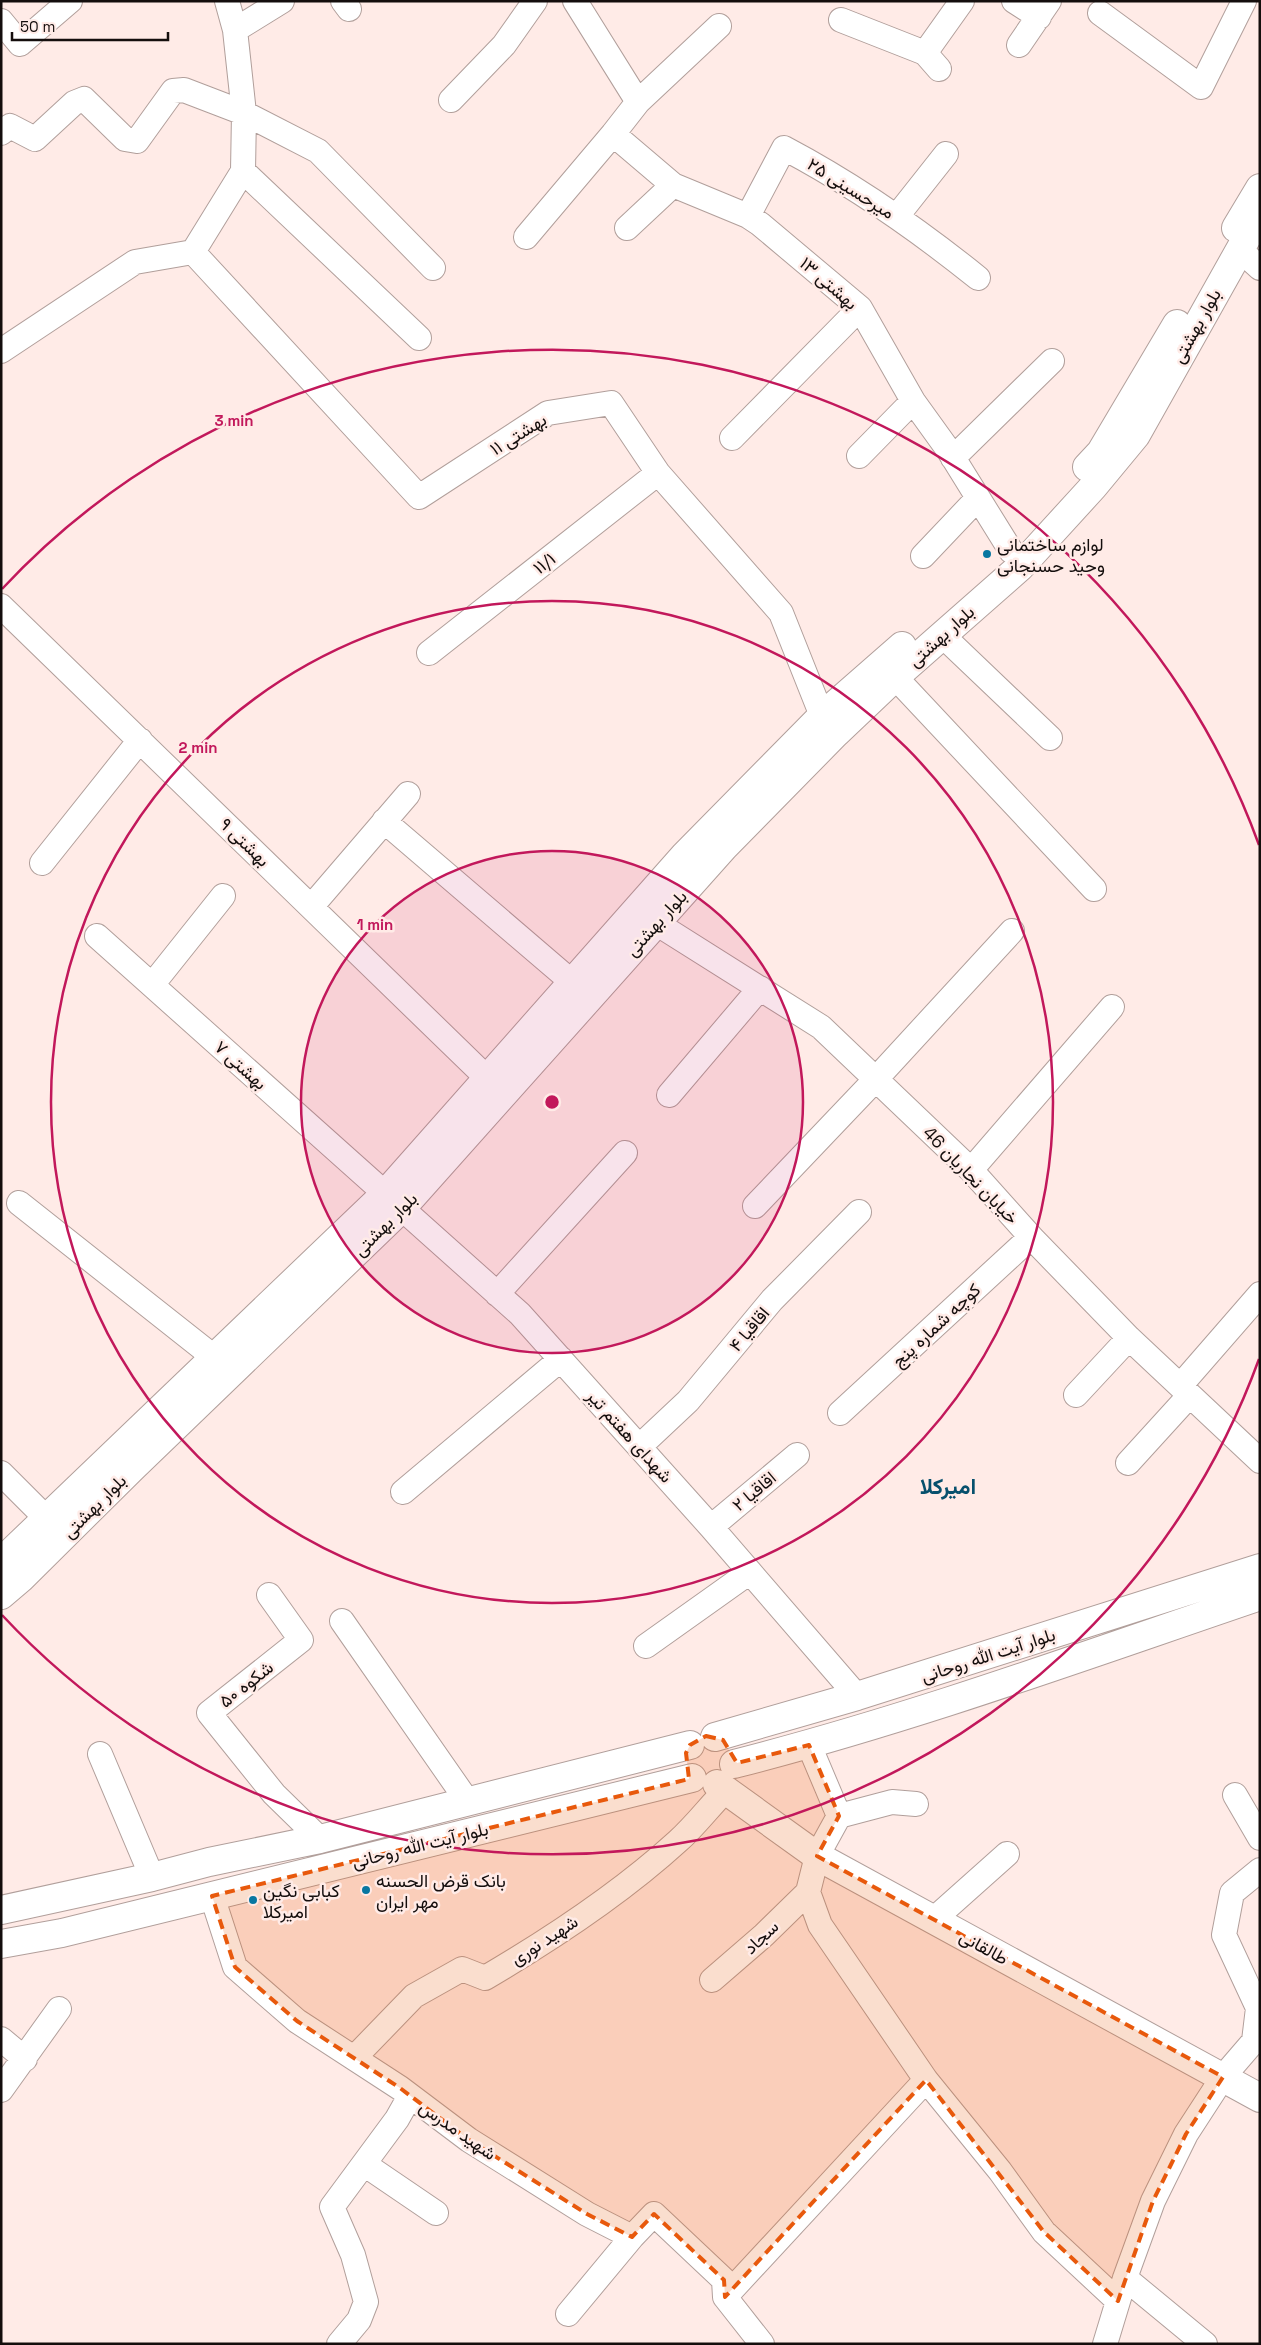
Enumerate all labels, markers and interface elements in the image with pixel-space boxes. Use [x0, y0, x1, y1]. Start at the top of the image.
scale bar [12, 10, 169, 42]
text: 50 m [20, 17, 55, 36]
street label: میرحسینی ۲۵ [803, 152, 899, 224]
street label: بهشتی ۱۳ [795, 252, 863, 314]
street label: بلوار بهشتی [1166, 285, 1226, 367]
street label: بهشتی ۱۱ [485, 408, 551, 460]
text: 3 min [215, 411, 253, 430]
place label: لوازم ساختمانی وحید حسنجانی [997, 533, 1105, 577]
street label: ۱۱/۱ [528, 547, 560, 579]
marker: لوازم ساختمانی وحید حسنجانی [981, 548, 993, 560]
street label: بلوار بهشتی [903, 600, 979, 672]
text: 2 min [179, 738, 217, 757]
street label: بهشتی ۹ [215, 813, 275, 871]
street label: بلوار بهشتی [620, 885, 692, 961]
text: 1 min [357, 915, 393, 934]
street label: بهشتی ۷ [210, 1035, 272, 1095]
centre of rings [543, 1093, 561, 1111]
street label: خیابان نجاریان 46 [918, 1121, 1024, 1229]
street label: بلوار بهشتی [348, 1187, 422, 1261]
street label: کوچه شماره پنج [887, 1278, 986, 1373]
street label: اقاقیا ۴ [724, 1302, 774, 1356]
street label: شهدای هفتم تیر [581, 1384, 678, 1488]
street label: اقاقیا ۲ [727, 1466, 781, 1516]
street label: بلوار بهشتی [57, 1469, 131, 1543]
district label: امیرکلا [920, 1472, 976, 1500]
street label: بلوار آیت الله روحانی [918, 1622, 1058, 1688]
street label: شکوه ۵۰ [214, 1656, 278, 1712]
street label: بلوار آیت الله روحانی [349, 1817, 491, 1873]
place label: بانک قرض الحسنه مهر ایران [376, 1869, 506, 1913]
place label: کبابی نگین امیرکلا [263, 1879, 340, 1923]
marker: بانک قرض الحسنه مهر ایران [360, 1884, 372, 1896]
marker: کبابی نگین امیرکلا [247, 1894, 259, 1906]
street label: شهید نوری [506, 1910, 582, 1970]
street label: سجاد [739, 1915, 783, 1959]
street label: طالقانی [956, 1924, 1012, 1970]
street label: شهید مدرس [415, 2095, 501, 2165]

